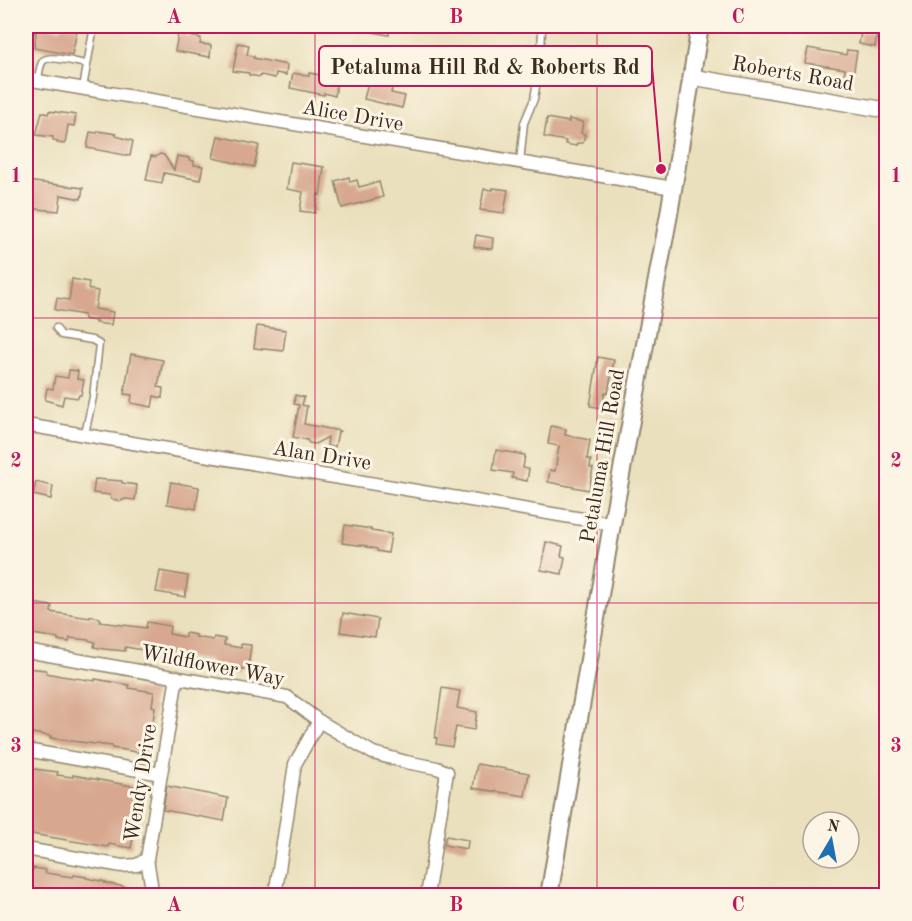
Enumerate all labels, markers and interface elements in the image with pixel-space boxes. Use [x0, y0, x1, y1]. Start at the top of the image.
text: A [166, 8, 182, 28]
text: B [449, 8, 463, 28]
text: C [731, 8, 745, 28]
callout: Petaluma Hill Rd & Roberts Rd [319, 46, 652, 86]
street label: Roberts Road [730, 53, 855, 96]
text: Petaluma Hill Rd & Roberts Rd [330, 57, 640, 79]
street label: Alice Drive [300, 97, 405, 136]
text: 1 [10, 167, 22, 187]
text: 1 [890, 167, 902, 187]
street label: Petaluma Hill Road [578, 367, 629, 545]
street label: Alan Drive [271, 438, 373, 475]
text: 2 [10, 452, 22, 472]
text: 2 [890, 452, 902, 472]
street label: Wildflower Way [139, 642, 287, 691]
street label: Wendy Drive [122, 722, 161, 844]
text: 3 [10, 737, 22, 757]
text: 3 [890, 737, 902, 757]
north arrow [801, 810, 861, 870]
text: N [826, 818, 841, 836]
text: A [166, 896, 182, 916]
text: B [449, 896, 463, 916]
text: C [731, 896, 745, 916]

